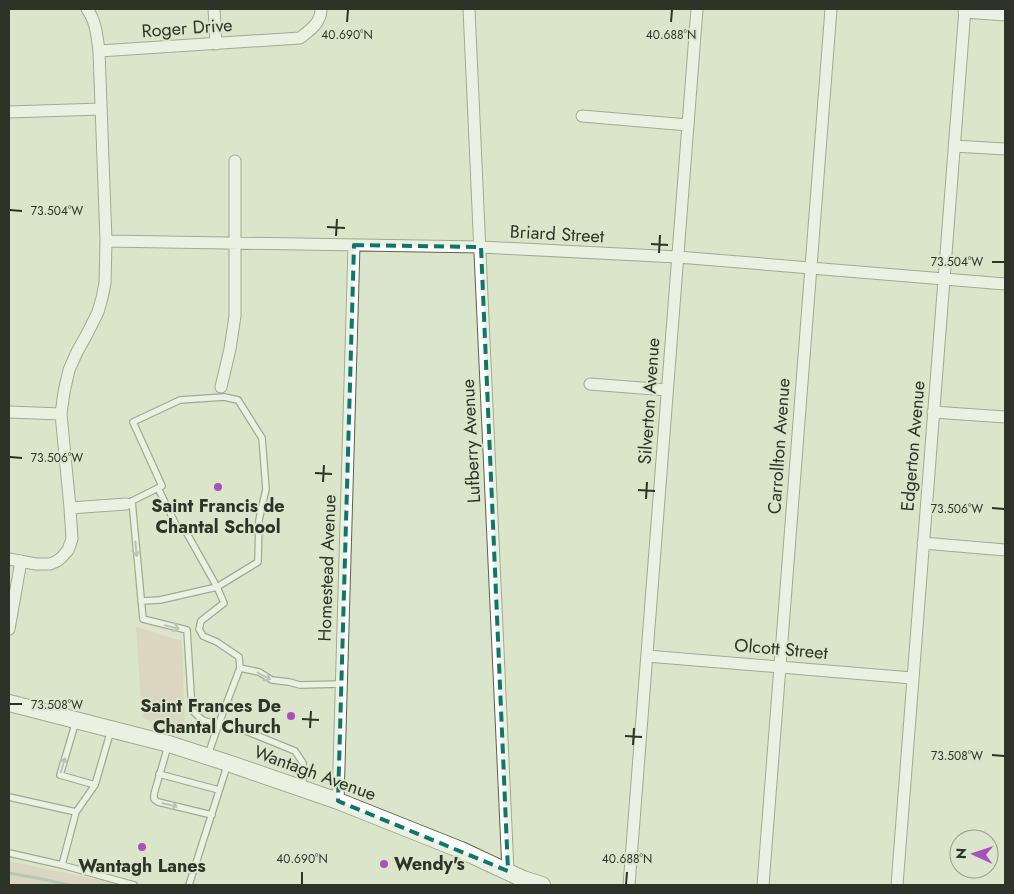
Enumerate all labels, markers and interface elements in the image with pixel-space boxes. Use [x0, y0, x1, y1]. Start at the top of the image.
street label: Roger Drive [141, 12, 233, 44]
text: 40.690°N [321, 26, 373, 44]
text: 40.688°N [646, 26, 696, 44]
text: 73.504°W [31, 202, 83, 220]
street label: Briard Street [509, 219, 605, 249]
text: 73.504°W [931, 253, 983, 271]
street label: Silverton Avenue [632, 337, 666, 465]
street label: Carrollton Avenue [761, 377, 797, 515]
street label: Lufberry Avenue [455, 378, 487, 504]
street label: Edgerton Avenue [894, 380, 932, 512]
text: 73.506°W [31, 449, 83, 467]
marker: Saint Francis de Chantal School [212, 481, 224, 493]
place label: Saint Francis de Chantal School [151, 493, 285, 540]
street label: Homestead Avenue [311, 494, 343, 642]
text: 73.506°W [931, 500, 983, 518]
one-way arrow [132, 541, 141, 557]
one-way arrow [164, 622, 180, 632]
street label: Olcott Street [733, 632, 830, 666]
one-way arrow [257, 671, 272, 681]
place label: Saint Frances De Chantal Church [140, 693, 281, 740]
text: 73.508°W [31, 696, 83, 714]
marker: Saint Frances De Chantal Church [285, 710, 297, 722]
street label: Wantagh Avenue [250, 739, 380, 807]
text: 73.508°W [931, 747, 983, 765]
one-way arrow [59, 757, 69, 773]
one-way arrow [161, 801, 177, 810]
north arrow [949, 829, 999, 879]
marker: Wantagh Lanes [136, 841, 148, 853]
text: N [951, 847, 971, 859]
text: 40.690°N [276, 850, 328, 868]
text: 40.688°N [602, 850, 652, 868]
place label: Wendy's [394, 851, 465, 877]
place label: Wantagh Lanes [78, 853, 206, 879]
marker: Wendy's [378, 858, 390, 870]

